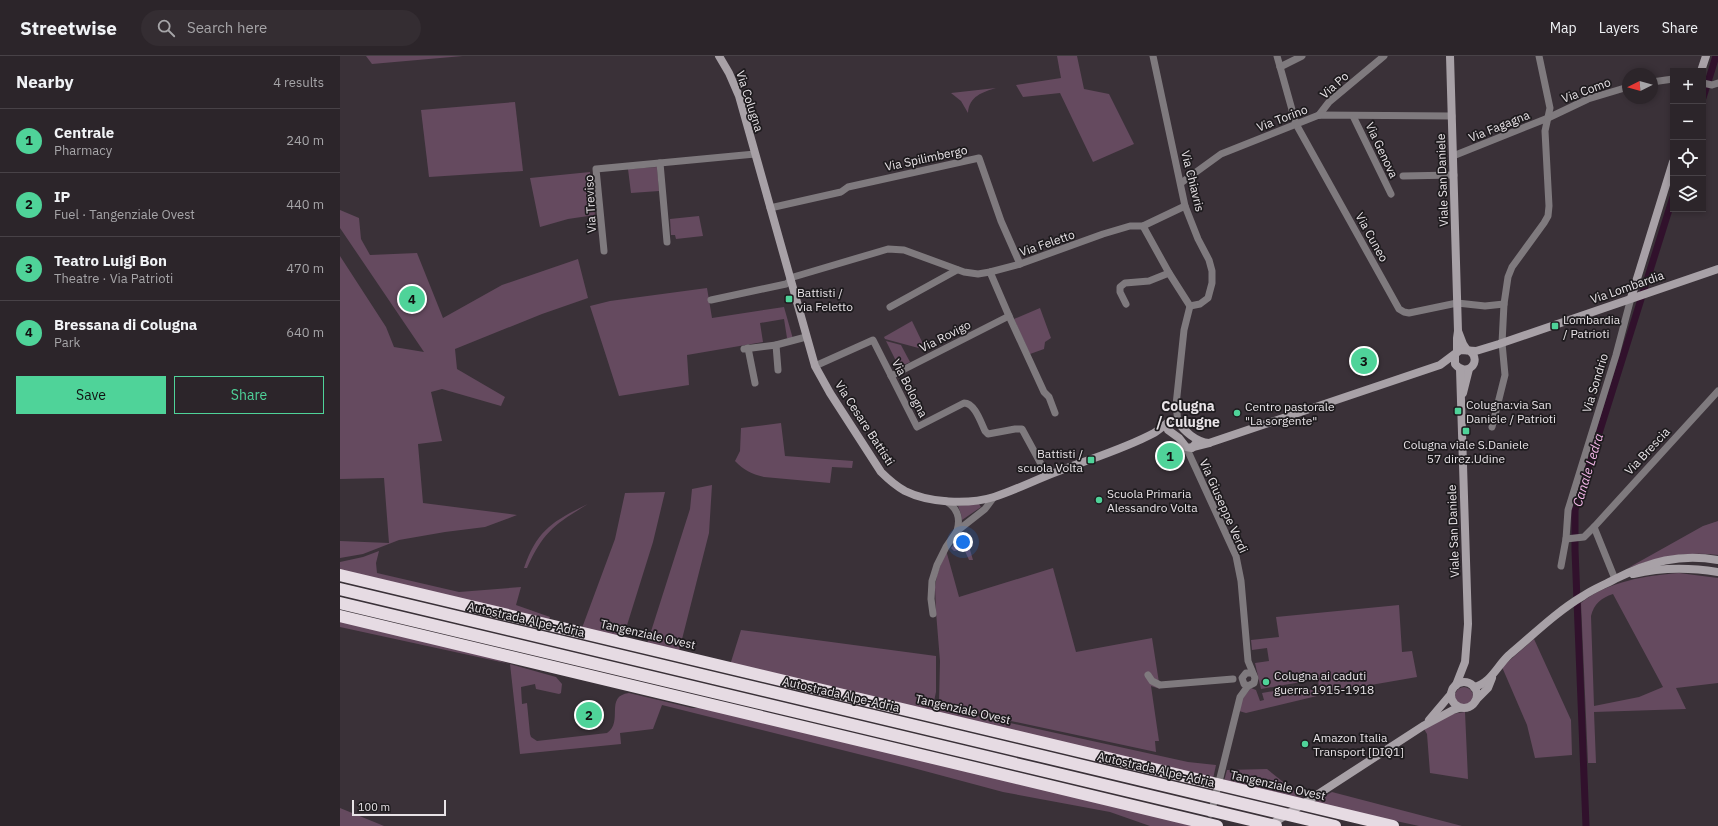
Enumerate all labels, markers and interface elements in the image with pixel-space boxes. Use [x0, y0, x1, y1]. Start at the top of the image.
search box [141, 10, 421, 46]
text: Streetwise [20, 16, 117, 40]
icon: search [155, 17, 177, 39]
text: Search here [187, 18, 267, 37]
text: Map [1550, 19, 1577, 37]
text: Layers [1599, 19, 1640, 37]
text: Share [1662, 19, 1698, 37]
street label: Via Po [1317, 68, 1352, 102]
north arrow [1622, 68, 1658, 104]
map controls [1670, 68, 1706, 212]
button: + [1670, 68, 1706, 104]
street label: Via Colugna [733, 69, 767, 134]
text: Nearby [16, 71, 74, 93]
text: 4 results [273, 74, 324, 91]
street label: Via Como [1560, 74, 1613, 106]
street label: Via Torino [1254, 101, 1310, 135]
button: − [1670, 104, 1706, 140]
street label: Via Fagagna [1466, 107, 1532, 145]
street label: Via Genova [1362, 120, 1402, 181]
text: Centrale [54, 123, 114, 142]
text: 1 [25, 132, 33, 149]
text: 240 m [286, 132, 324, 149]
street label: Viale San Daniele [1433, 133, 1451, 227]
button: locate [1670, 140, 1706, 176]
text: Pharmacy [54, 142, 112, 159]
street label: Via Spilimbergo [883, 142, 969, 174]
street label: Via Chiavris [1178, 149, 1208, 213]
street label: Via Treviso [581, 174, 599, 233]
button: layers [1670, 176, 1706, 212]
text: IP [54, 187, 70, 206]
text: 2 [25, 196, 33, 213]
text: 440 m [286, 196, 324, 213]
text: Fuel · Tangenziale Ovest [54, 206, 195, 223]
street label: Via Cuneo [1352, 210, 1392, 264]
street label: Via Feletto [1017, 226, 1077, 259]
text: Teatro Luigi Bon [54, 251, 167, 270]
text: 3 [25, 260, 33, 277]
text: 470 m [286, 260, 324, 277]
street label: Via Lombardia [1588, 267, 1666, 307]
text: Theatre · Via Patrioti [54, 270, 173, 287]
pin: 4 [399, 284, 425, 314]
place label: Battisti / via Feletto [797, 285, 853, 314]
marker: Battisti / via Feletto [784, 294, 794, 304]
place label: Lombardia / Patrioti [1563, 312, 1621, 341]
text: Bressana di Colugna [54, 315, 197, 334]
street label: Via Rovigo [917, 317, 973, 355]
marker: Lombardia / Patrioti [1550, 321, 1560, 331]
text: 4 [25, 324, 33, 341]
text: 640 m [286, 324, 324, 341]
text: Park [54, 334, 80, 351]
pin: 3 [1351, 346, 1377, 376]
street label: Via Sondrio [1579, 351, 1611, 414]
street label: Via Bologna [889, 356, 931, 420]
button: Save [16, 376, 166, 414]
button: Share [174, 376, 324, 414]
street label: Via Cesare Battisti [832, 378, 898, 468]
district label: Colugna / Culugne [1156, 397, 1220, 431]
place label: Colugna:via San Daniele / Patrioti [1466, 397, 1556, 426]
place label: Centro pastorale "La sorgente" [1245, 399, 1335, 428]
marker: Colugna:via San Daniele / Patrioti [1453, 406, 1463, 416]
marker: Centro pastorale "La sorgente" [1232, 408, 1242, 418]
street label: Via Brescia [1621, 424, 1673, 478]
marker: Colugna viale S.Daniele 57 direz.Udine [1461, 426, 1471, 436]
water label: Canale Ledra [1569, 431, 1607, 509]
place label: Colugna viale S.Daniele 57 direz.Udine [1403, 437, 1529, 466]
pin: 1 [1157, 441, 1183, 471]
place label: Battisti / scuola Volta [1018, 446, 1084, 475]
marker: Battisti / scuola Volta [1086, 455, 1096, 465]
street label: Via Giuseppe Verdi [1197, 457, 1251, 555]
street label: Viale San Daniele [1444, 484, 1462, 578]
place label: Scuola Primaria Alessandro Volta [1107, 486, 1198, 515]
marker: Scuola Primaria Alessandro Volta [1094, 495, 1104, 505]
your location [953, 532, 973, 552]
street label: Autostrada Alpe-Adria [466, 598, 587, 640]
street label: Tangenziale Ovest [599, 616, 697, 652]
place label: Colugna ai caduti guerra 1915-1918 [1274, 668, 1374, 697]
street label: Autostrada Alpe-Adria [781, 673, 902, 715]
marker: Colugna ai caduti guerra 1915-1918 [1261, 677, 1271, 687]
street label: Tangenziale Ovest [914, 691, 1012, 727]
pin: 2 [576, 700, 602, 730]
place label: Amazon Italia Transport [DIQ1] [1313, 730, 1404, 759]
marker: Amazon Italia Transport [DIQ1] [1300, 739, 1310, 749]
street label: Autostrada Alpe-Adria [1096, 748, 1217, 790]
street label: Tangenziale Ovest [1229, 767, 1327, 803]
scale bar [352, 798, 446, 817]
text: 100 m [358, 800, 390, 814]

